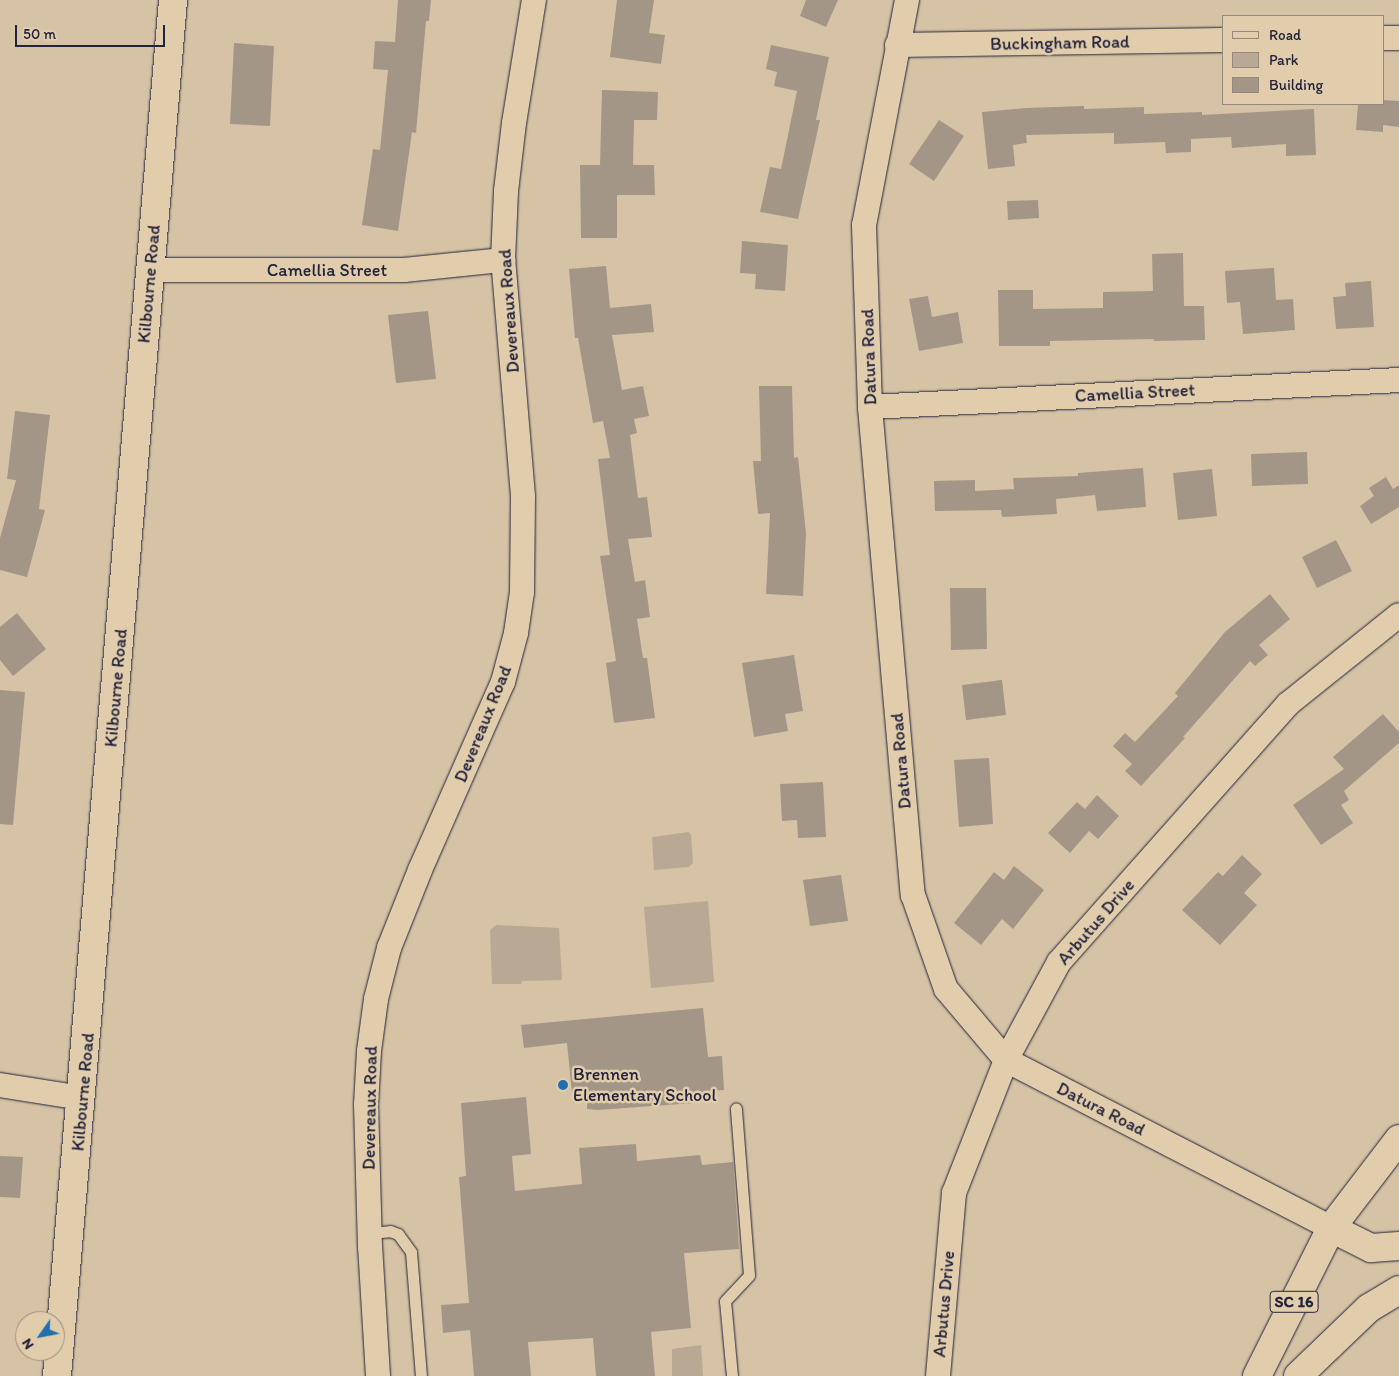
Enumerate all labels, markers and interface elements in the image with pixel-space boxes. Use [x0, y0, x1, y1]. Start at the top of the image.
scale bar [18, 15, 168, 47]
legend [1222, 15, 1384, 105]
text: 50 m [23, 25, 56, 43]
text: Road [1269, 26, 1301, 44]
street label: Buckingham Road [990, 31, 1130, 55]
text: Park [1269, 51, 1299, 69]
text: Building [1269, 76, 1323, 94]
street label: Kilbourne Road [133, 224, 165, 344]
street label: Devereaux Road [494, 249, 524, 373]
street label: Camellia Street [267, 259, 387, 281]
street label: Datura Road [857, 308, 881, 406]
street label: Camellia Street [1074, 379, 1196, 407]
street label: Kilbourne Road [100, 628, 132, 748]
street label: Devereaux Road [450, 663, 516, 785]
street label: Datura Road [886, 712, 916, 810]
street label: Arbutus Drive [1053, 874, 1139, 970]
street label: Kilbourne Road [67, 1032, 99, 1152]
street label: Devereaux Road [358, 1046, 382, 1170]
place label: Brennen Elementary School [573, 1064, 717, 1106]
street label: Datura Road [1053, 1077, 1149, 1141]
marker: Brennen Elementary School [557, 1079, 569, 1091]
street label: Arbutus Drive [929, 1250, 959, 1358]
road number: SC 16 [1269, 1288, 1319, 1315]
north arrow [15, 1311, 65, 1361]
text: N [18, 1335, 38, 1352]

